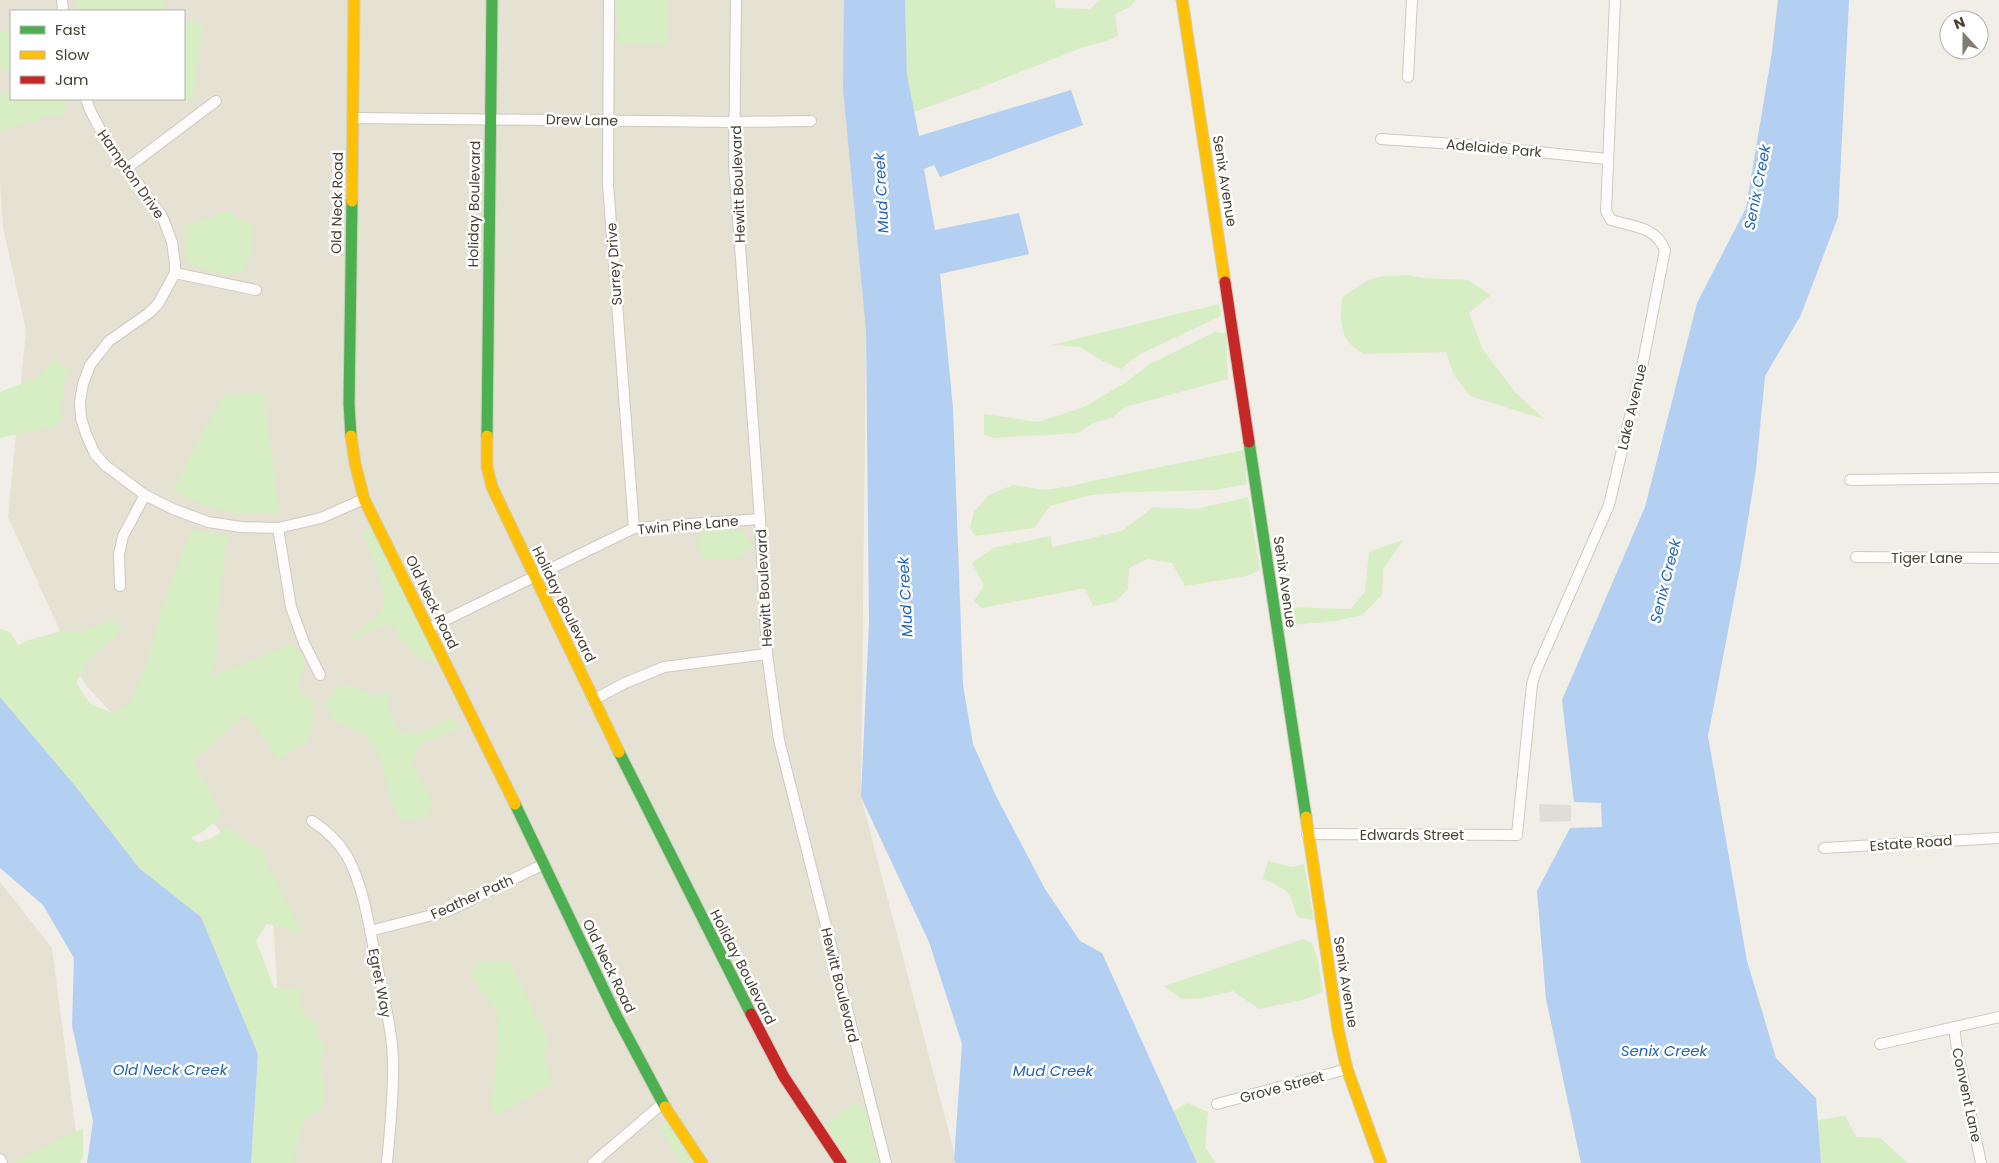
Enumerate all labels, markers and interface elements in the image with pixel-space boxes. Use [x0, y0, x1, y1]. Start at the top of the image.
legend [10, 10, 185, 100]
north arrow [1939, 10, 1989, 60]
text: N [1951, 12, 1968, 34]
text: Fast [55, 19, 86, 40]
text: Slow [55, 44, 90, 65]
text: Jam [55, 69, 89, 90]
street label: Drew Lane [546, 109, 619, 131]
street label: Hampton Drive [93, 125, 169, 223]
street label: Hewitt Boulevard [726, 125, 750, 243]
street label: Senix Avenue [1208, 134, 1242, 228]
street label: Adelaide Park [1445, 134, 1543, 162]
street label: Holiday Boulevard [463, 140, 485, 268]
water label: Senix Creek [1738, 141, 1776, 231]
water label: Mud Creek [868, 151, 894, 234]
street label: Old Neck Road [326, 152, 348, 254]
street label: Surrey Drive [601, 222, 627, 306]
street label: Lake Avenue [1612, 362, 1652, 452]
street label: Twin Pine Lane [637, 511, 740, 539]
street label: Hewitt Boulevard [751, 529, 777, 647]
street label: Senix Avenue [1269, 535, 1301, 629]
water label: Senix Creek [1644, 535, 1686, 625]
street label: Holiday Boulevard [527, 543, 601, 665]
street label: Tiger Lane [1891, 548, 1963, 568]
street label: Old Neck Road [401, 552, 463, 652]
water label: Mud Creek [892, 555, 918, 638]
street label: Edwards Street [1360, 825, 1464, 845]
street label: Estate Road [1869, 830, 1953, 856]
street label: Feather Path [427, 870, 517, 924]
street label: Holiday Boulevard [705, 906, 781, 1028]
street label: Old Neck Road [578, 916, 640, 1016]
street label: Hewitt Boulevard [816, 925, 864, 1045]
street label: Senix Avenue [1329, 935, 1363, 1029]
street label: Egret Way [363, 947, 397, 1020]
water label: Senix Creek [1621, 1040, 1709, 1061]
street label: Convent Lane [1947, 1046, 1987, 1144]
water label: Old Neck Creek [113, 1059, 229, 1080]
water label: Mud Creek [1013, 1060, 1095, 1081]
street label: Grove Street [1238, 1066, 1326, 1108]

